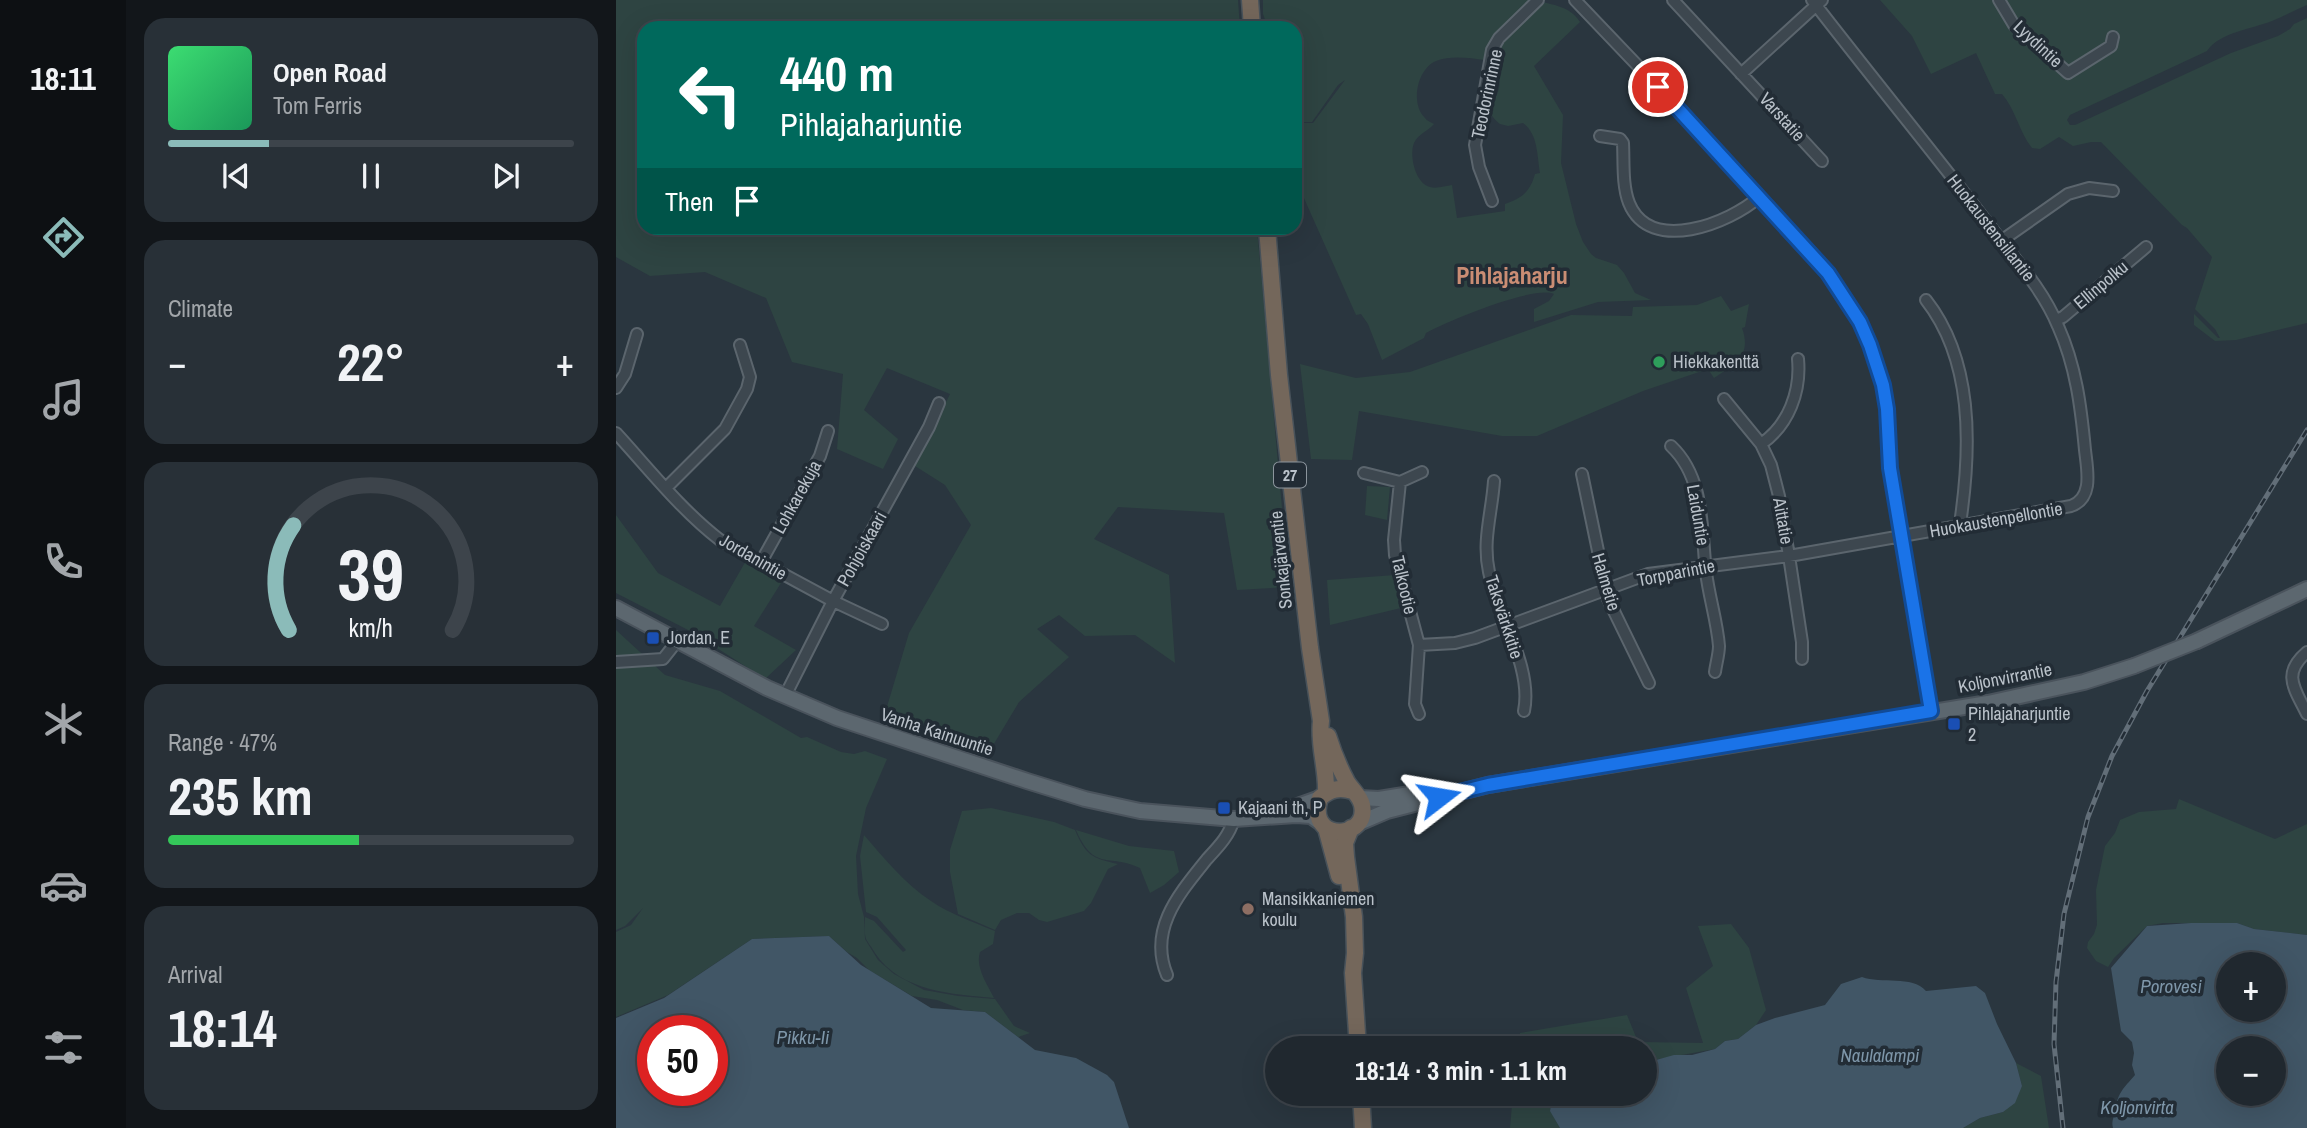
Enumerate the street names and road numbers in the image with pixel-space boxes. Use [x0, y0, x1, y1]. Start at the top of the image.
street label: Lyydintie [2008, 14, 2069, 73]
street label: Teodorinrinne [1465, 47, 1508, 141]
street label: Varstatie [1754, 87, 1811, 147]
street label: Huokaustensillantie [1942, 169, 2041, 286]
street label: Ellinpolku [2068, 254, 2133, 315]
street label: Lohkarekuja [766, 456, 827, 538]
road number: 27 [1274, 462, 1306, 488]
street label: Laiduntie [1681, 482, 1716, 547]
street label: Aittatie [1767, 495, 1800, 546]
street label: Huokaustenpellontie [1927, 496, 2064, 544]
street label: Pohjoiskaari [831, 507, 892, 591]
street label: Sonkajärventie [1263, 510, 1298, 610]
street label: Jordanintie [715, 527, 791, 586]
street label: Halmetie [1586, 550, 1627, 614]
street label: Talkootie [1386, 553, 1423, 617]
street label: Torpparintie [1635, 553, 1717, 592]
street label: Taksvärkkitie [1479, 572, 1530, 662]
street label: Koljonvirrantie [1956, 656, 2054, 699]
street label: Vanha Kainuuntie [878, 702, 997, 762]

